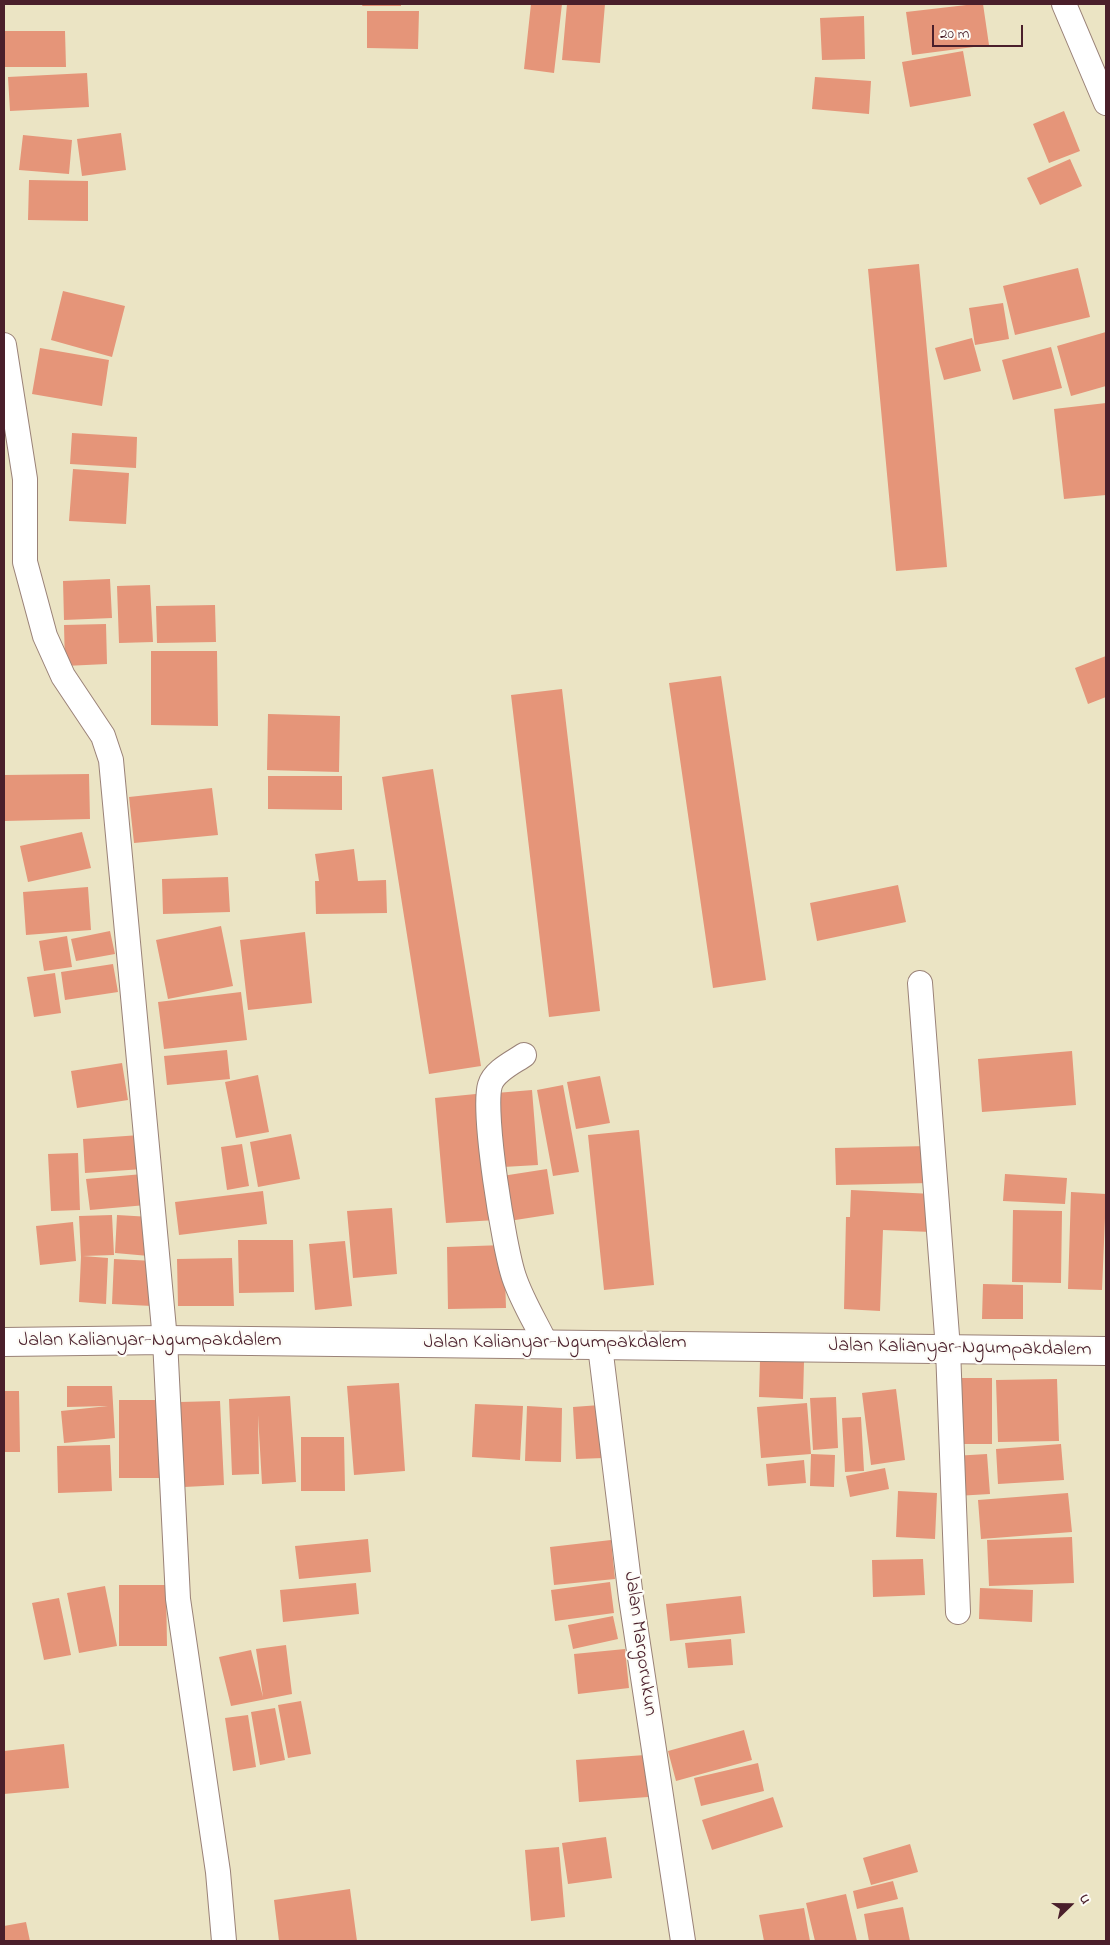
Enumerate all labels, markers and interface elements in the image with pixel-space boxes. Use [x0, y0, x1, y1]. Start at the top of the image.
scale bar [935, 15, 1026, 47]
text: 20 m [940, 23, 969, 45]
street label: Jalan Kalianyar-Ngumpakdalem [18, 1330, 282, 1354]
street label: Jalan Kalianyar-Ngumpakdalem [423, 1332, 687, 1356]
street label: Jalan Kalianyar-Ngumpakdalem [828, 1335, 1092, 1363]
street label: Jalan Margorukun [617, 1570, 661, 1718]
north arrow [1045, 1880, 1095, 1930]
text: U [1073, 1891, 1096, 1907]

